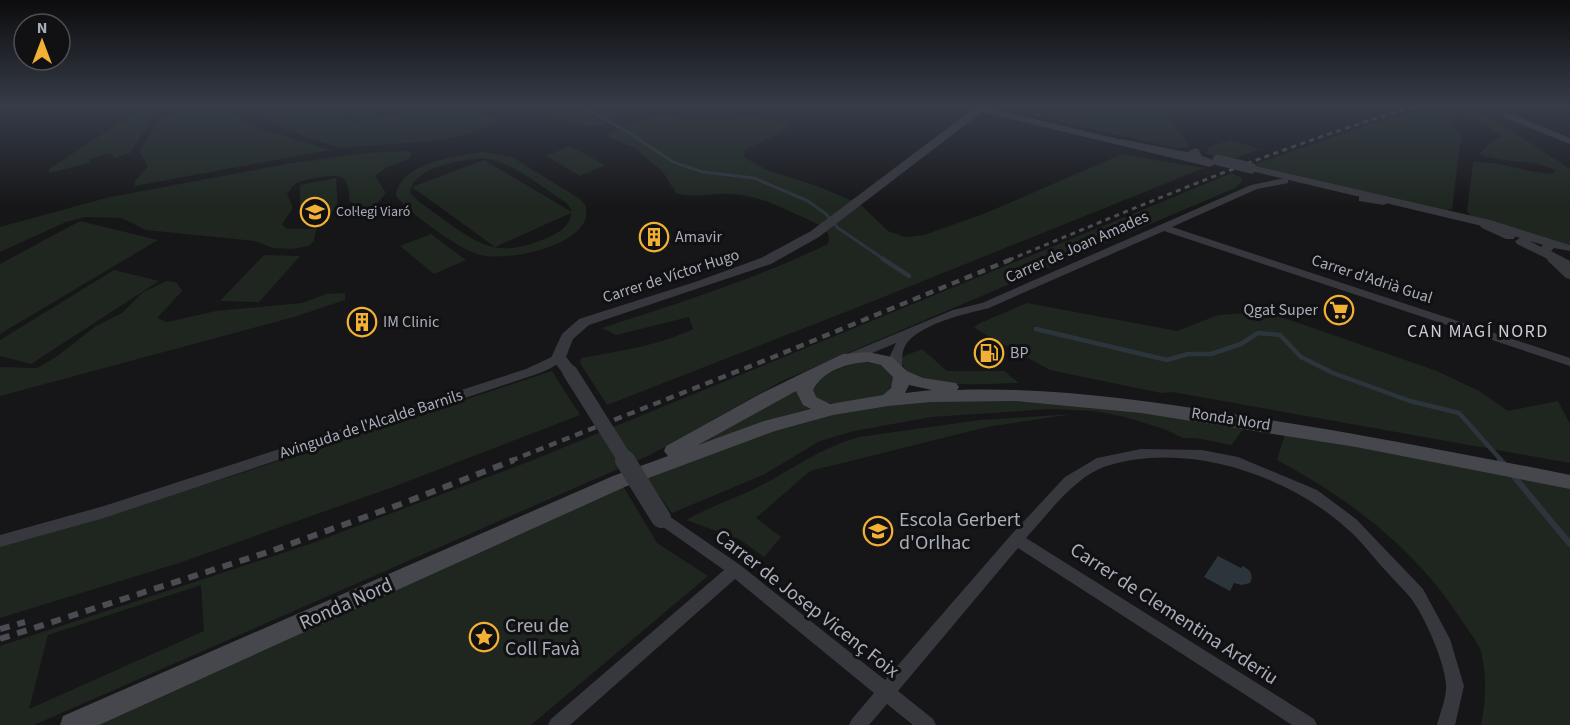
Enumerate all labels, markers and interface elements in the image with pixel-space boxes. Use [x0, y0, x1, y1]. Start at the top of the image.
north arrow [12, 12, 72, 72]
text: N [37, 17, 47, 39]
school or university icon: Col·legi Viaró [299, 196, 331, 228]
place label: Col·legi Viaró [336, 202, 410, 222]
street label: Carrer de Joan Amades [1002, 205, 1152, 288]
building icon: Amavir [638, 221, 670, 253]
place label: Amavir [675, 226, 722, 248]
street label: Carrer de Víctor Hugo [600, 243, 742, 309]
street label: Carrer d'Adrià Gual [1309, 249, 1435, 309]
supermarket icon: Qgat Super [1323, 294, 1355, 326]
place label: Qgat Super [1244, 299, 1318, 321]
building icon: IM Clinic [346, 306, 378, 338]
place label: IM Clinic [383, 311, 439, 333]
district label: CAN MAGÍ NORD [1407, 319, 1549, 344]
fuel station icon: BP [973, 337, 1005, 369]
place label: BP [1010, 342, 1028, 364]
street label: Avinguda de l'Alcalde Barnils [277, 384, 466, 464]
street label: Ronda Nord [1190, 402, 1272, 436]
place label: Escola Gerbert d'Orlhac [899, 506, 1021, 557]
school or university icon: Escola Gerbert d'Orlhac [862, 515, 894, 547]
street label: Carrer de Josep Vicenç Foix [709, 523, 905, 685]
street label: Carrer de Clementina Arderiu [1064, 536, 1284, 692]
street label: Ronda Nord [295, 571, 397, 637]
place label: Creu de Coll Favà [505, 612, 580, 663]
place icon: Creu de Coll Favà [468, 621, 500, 653]

